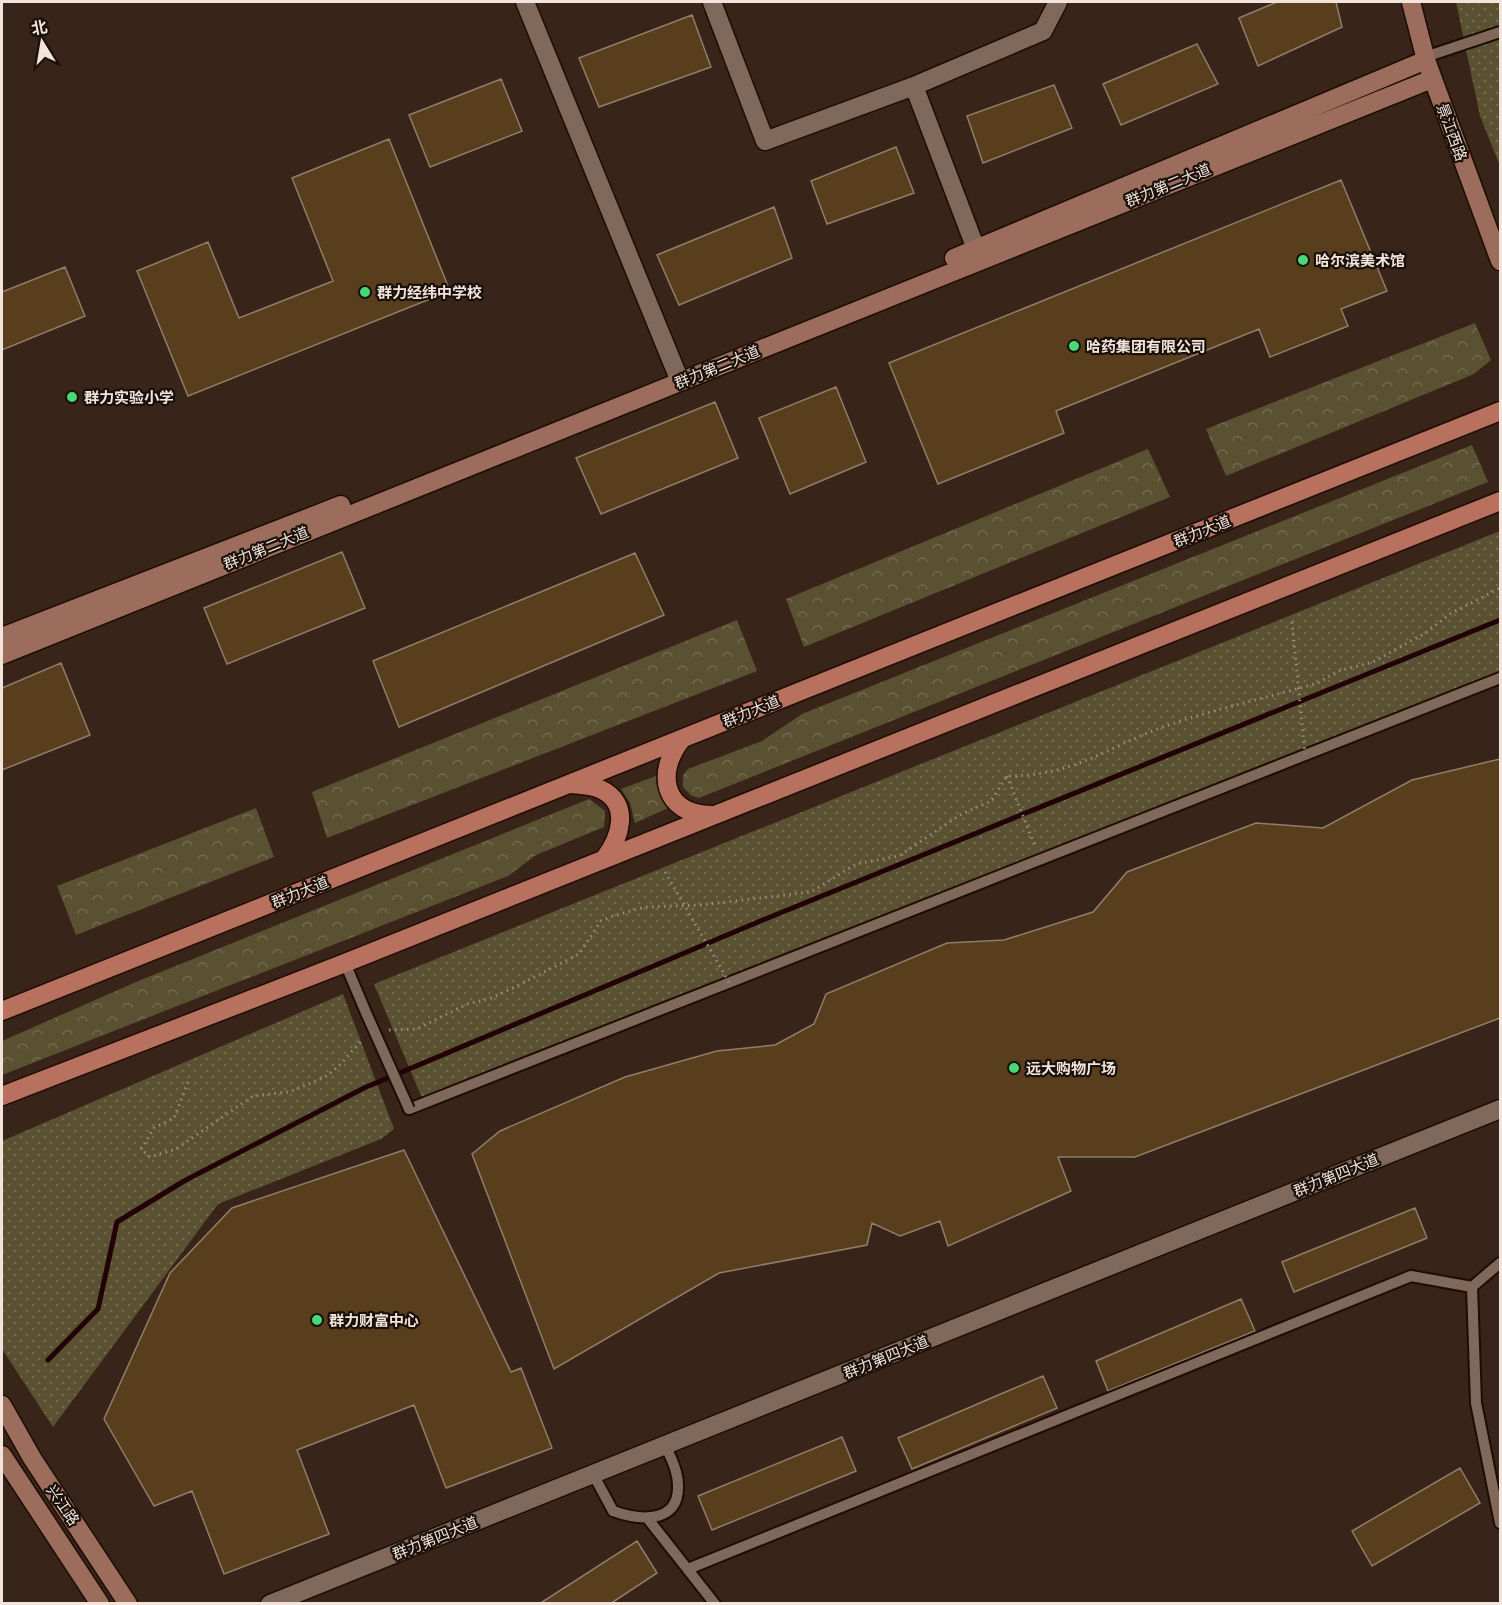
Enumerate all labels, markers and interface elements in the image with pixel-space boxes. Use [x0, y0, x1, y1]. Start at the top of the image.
north arrow [12, 12, 72, 72]
text: 北 [30, 18, 49, 38]
street label: 景江西路 [1434, 101, 1470, 163]
street label: 群力第二大道 [1123, 160, 1213, 210]
place label: 哈尔滨美术馆 [1315, 252, 1405, 269]
marker: 哈尔滨美术馆 [1296, 253, 1310, 267]
place label: 群力经纬中学校 [377, 284, 482, 301]
marker: 群力经纬中学校 [358, 285, 372, 299]
place label: 哈药集团有限公司 [1086, 338, 1206, 355]
marker: 哈药集团有限公司 [1067, 339, 1081, 353]
street label: 群力第二大道 [672, 342, 762, 392]
place label: 群力实验小学 [84, 389, 174, 406]
marker: 群力实验小学 [65, 390, 79, 404]
street label: 群力大道 [1171, 512, 1233, 550]
street label: 群力第二大道 [221, 523, 311, 573]
street label: 群力大道 [720, 692, 782, 730]
street label: 群力大道 [269, 873, 331, 911]
place label: 远大购物广场 [1026, 1060, 1116, 1077]
marker: 远大购物广场 [1007, 1061, 1021, 1075]
street label: 群力第四大道 [1291, 1150, 1381, 1200]
place label: 群力财富中心 [329, 1312, 419, 1329]
marker: 群力财富中心 [310, 1313, 324, 1327]
street label: 群力第四大道 [841, 1332, 931, 1382]
street label: 兴江路 [43, 1482, 83, 1528]
street label: 群力第四大道 [390, 1513, 480, 1563]

